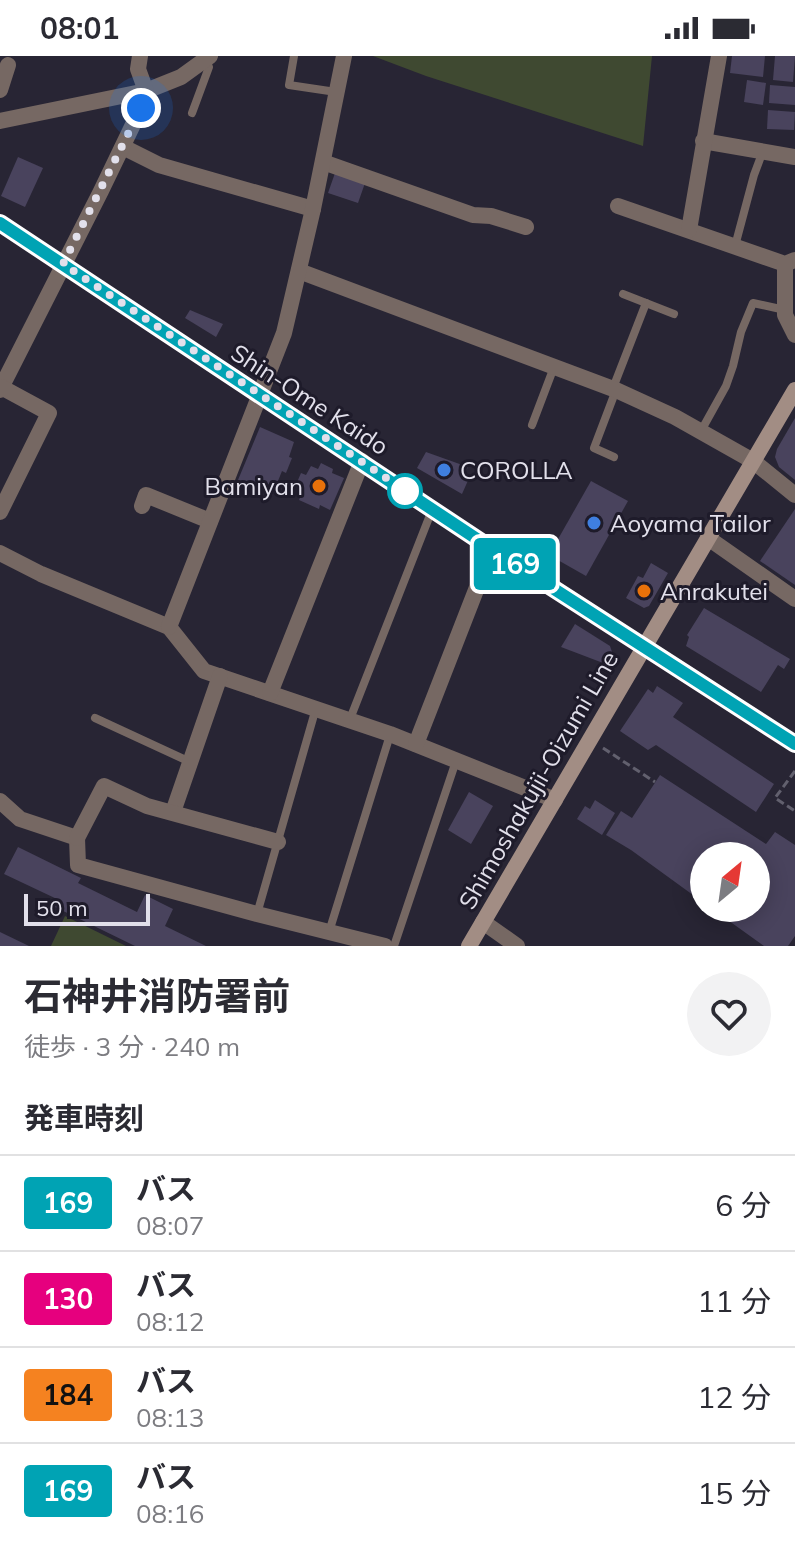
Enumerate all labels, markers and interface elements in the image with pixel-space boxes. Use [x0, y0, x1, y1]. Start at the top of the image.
text: 08:01 [40, 9, 119, 47]
your location [121, 88, 161, 128]
street label: Shin-Ome Kaido [226, 337, 394, 461]
place label: COROLLA [460, 455, 573, 485]
marker: COROLLA [435, 461, 453, 479]
place label: Bamiyan [205, 471, 303, 501]
unlabelled marker [388, 474, 422, 508]
marker: Bamiyan [310, 477, 328, 495]
place label: Aoyama Tailor [610, 508, 771, 538]
marker: Aoyama Tailor [585, 514, 603, 532]
line badge: 169 [469, 538, 561, 590]
text: 169 [490, 546, 540, 581]
place label: Anrakutei [660, 576, 768, 606]
marker: Anrakutei [635, 582, 653, 600]
street label: Shimoshakujii-Oizumi Line [452, 646, 624, 914]
north arrow [690, 842, 770, 922]
map controls [690, 842, 770, 922]
scale bar [24, 890, 150, 926]
text: 50 m [36, 894, 87, 922]
text: 石神井消防署前 [24, 972, 290, 1020]
button: heart [687, 972, 771, 1056]
text: 徒歩 · 3 分 · 240 m [24, 1030, 240, 1063]
text: 発車時刻 [24, 1099, 144, 1137]
text: バス [136, 1170, 196, 1208]
text: 169 [43, 1185, 93, 1220]
text: 6 分 [715, 1186, 771, 1224]
text: 08:07 [136, 1209, 204, 1242]
text: バス [136, 1266, 196, 1304]
text: 130 [43, 1281, 93, 1316]
text: 11 分 [697, 1282, 771, 1320]
text: 08:12 [136, 1305, 204, 1338]
text: バス [136, 1362, 196, 1400]
text: 184 [43, 1377, 93, 1412]
text: 12 分 [697, 1378, 771, 1416]
text: 08:13 [136, 1401, 204, 1434]
text: バス [136, 1458, 196, 1496]
text: 169 [43, 1473, 93, 1508]
text: 15 分 [697, 1474, 771, 1512]
text: 08:16 [136, 1497, 204, 1530]

